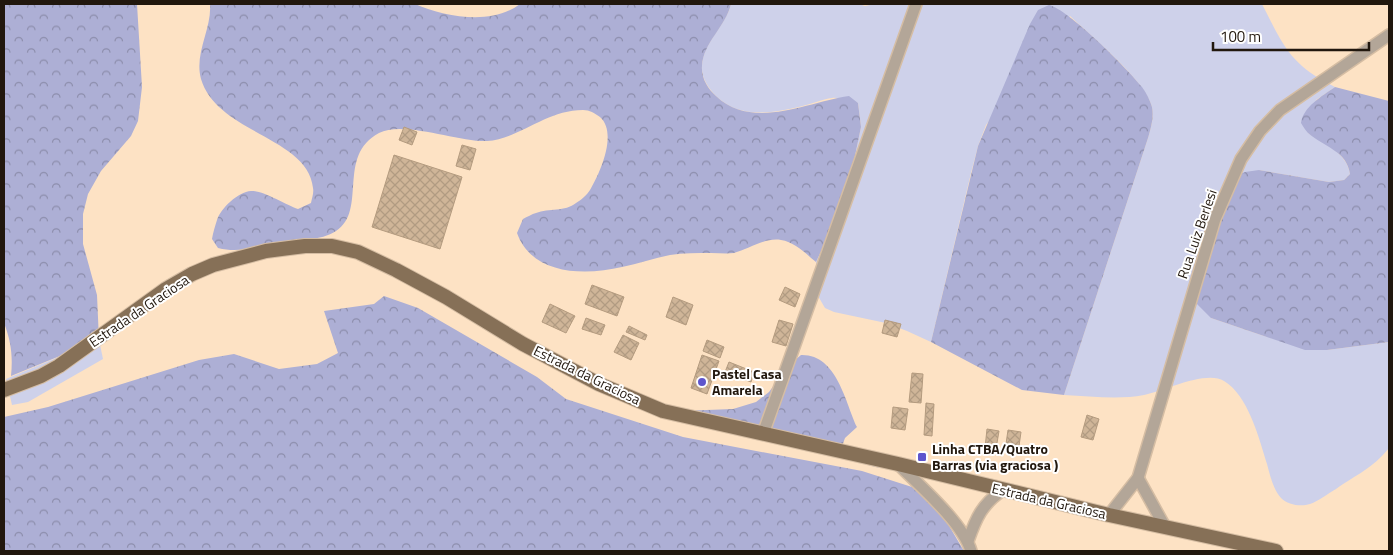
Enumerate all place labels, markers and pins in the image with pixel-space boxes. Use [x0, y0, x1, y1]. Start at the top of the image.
place label: Pastel Casa Amarela [712, 363, 782, 400]
marker: Pastel Casa Amarela [696, 376, 708, 388]
place label: Linha CTBA/Quatro Barras (via graciosa ) [932, 438, 1058, 475]
marker: Linha CTBA/Quatro Barras (via graciosa ) [916, 451, 928, 463]

